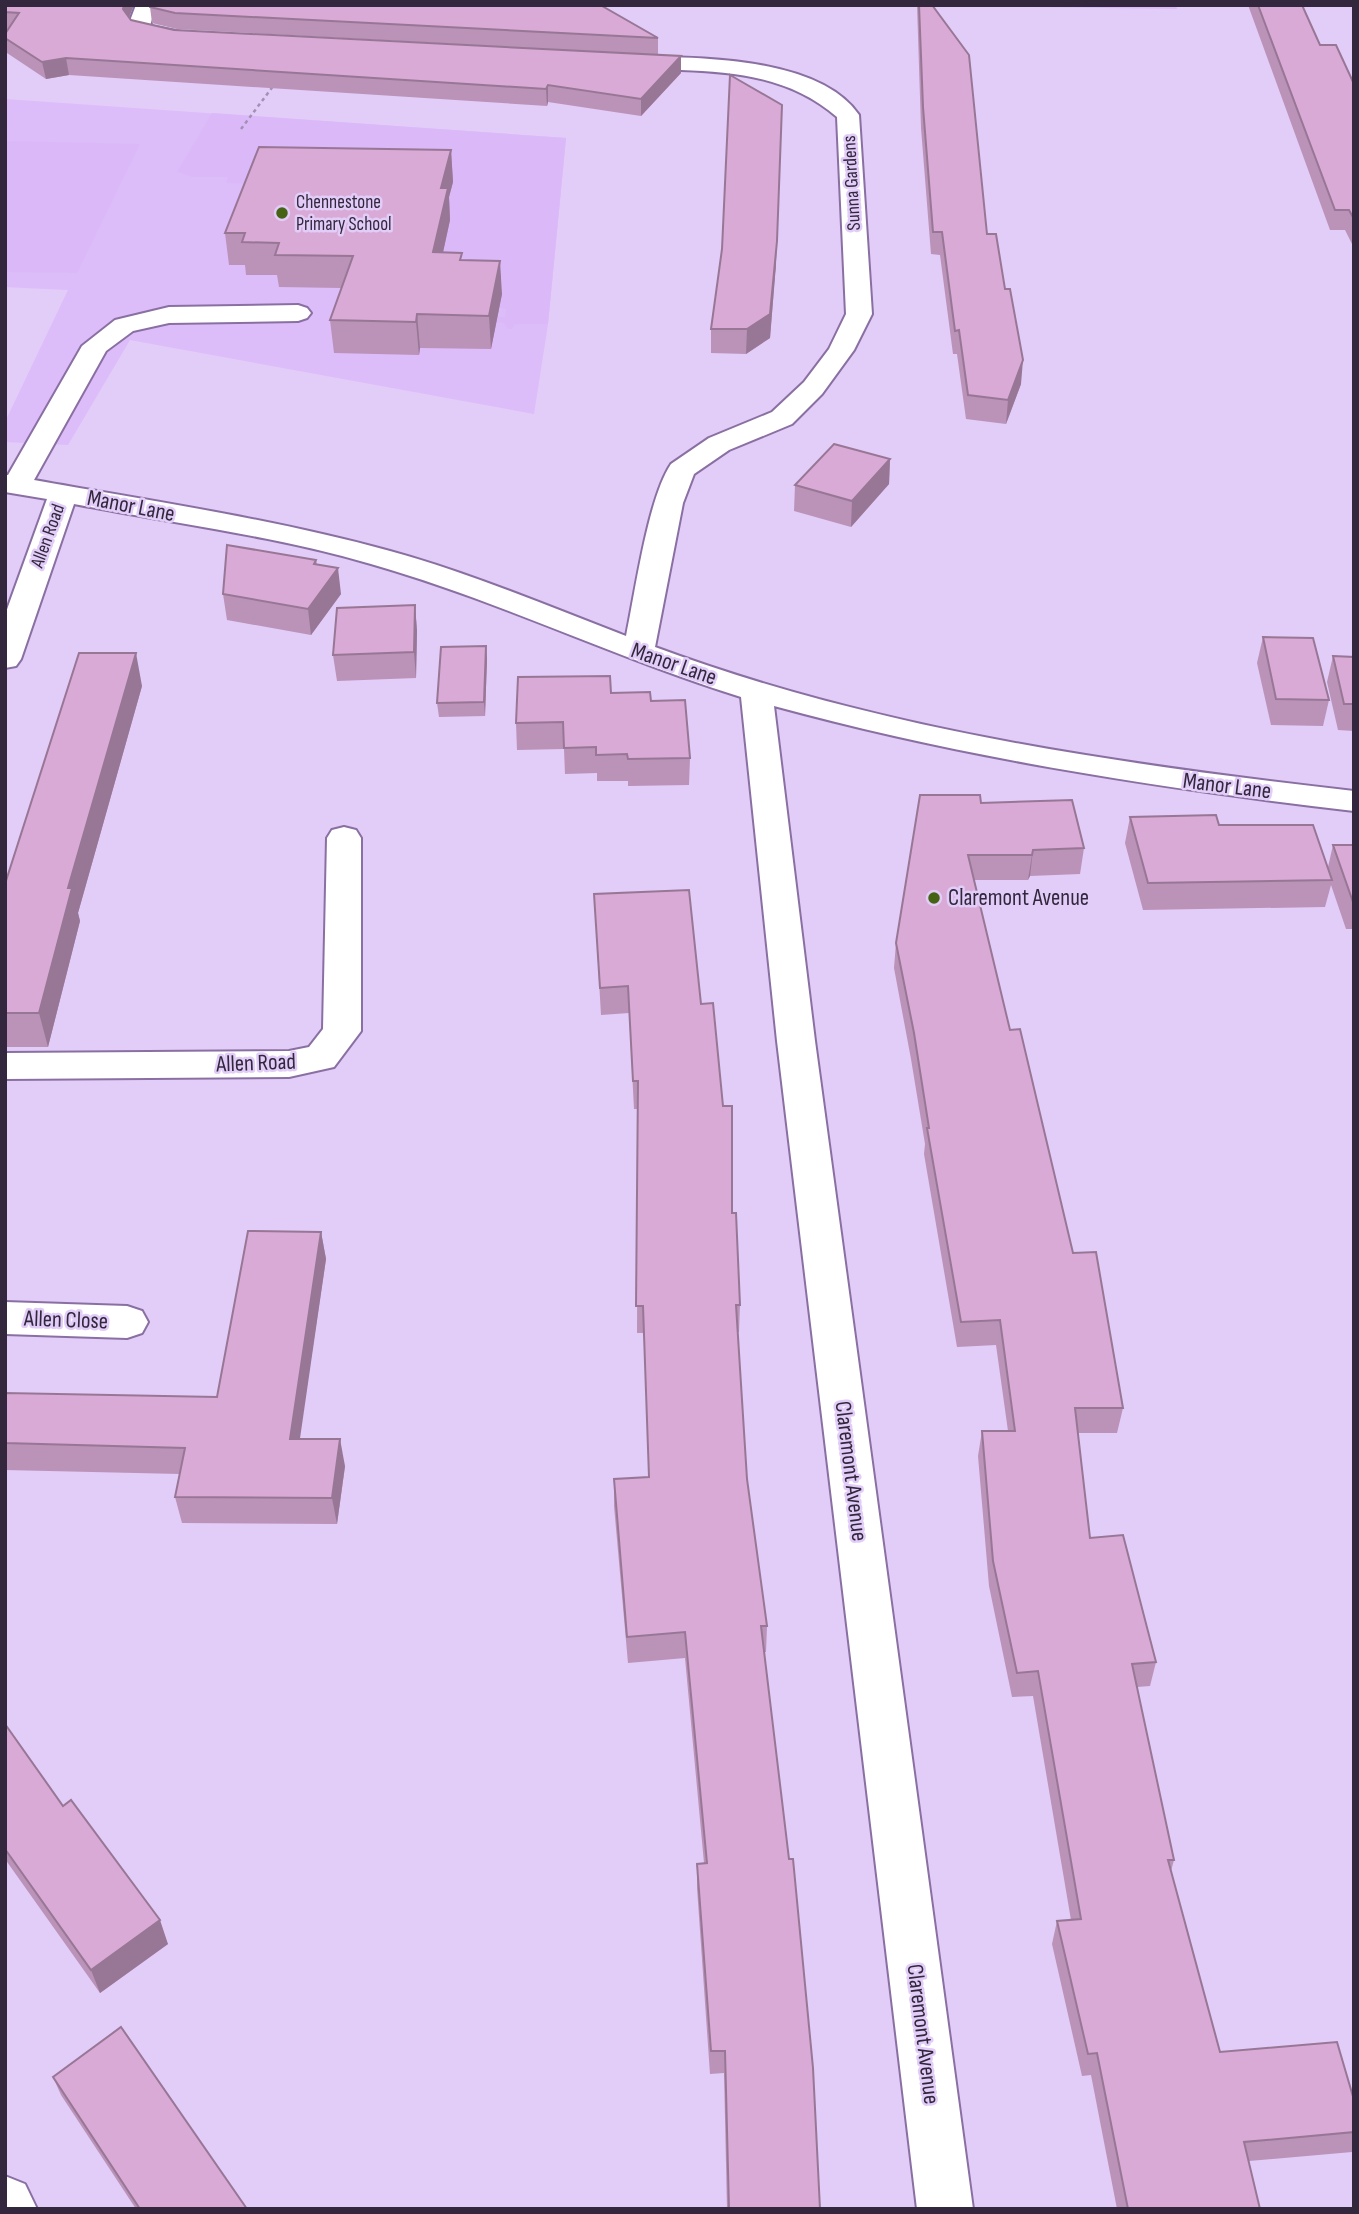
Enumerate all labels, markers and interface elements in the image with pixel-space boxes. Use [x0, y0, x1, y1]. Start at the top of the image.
street label: Sunna Gardens [838, 135, 866, 231]
place label: Chennestone Primary School [296, 191, 392, 236]
marker: Chennestone Primary School [274, 205, 290, 221]
street label: Manor Lane [85, 484, 177, 528]
street label: Allen Road [26, 501, 70, 572]
street label: Manor Lane [628, 636, 720, 692]
street label: Manor Lane [1181, 767, 1273, 805]
place label: Claremont Avenue [948, 884, 1089, 912]
marker: Claremont Avenue [926, 890, 942, 906]
street label: Allen Road [215, 1048, 296, 1078]
street label: Allen Close [23, 1305, 108, 1335]
street label: Claremont Avenue [829, 1399, 873, 1543]
street label: Claremont Avenue [901, 1962, 945, 2106]

